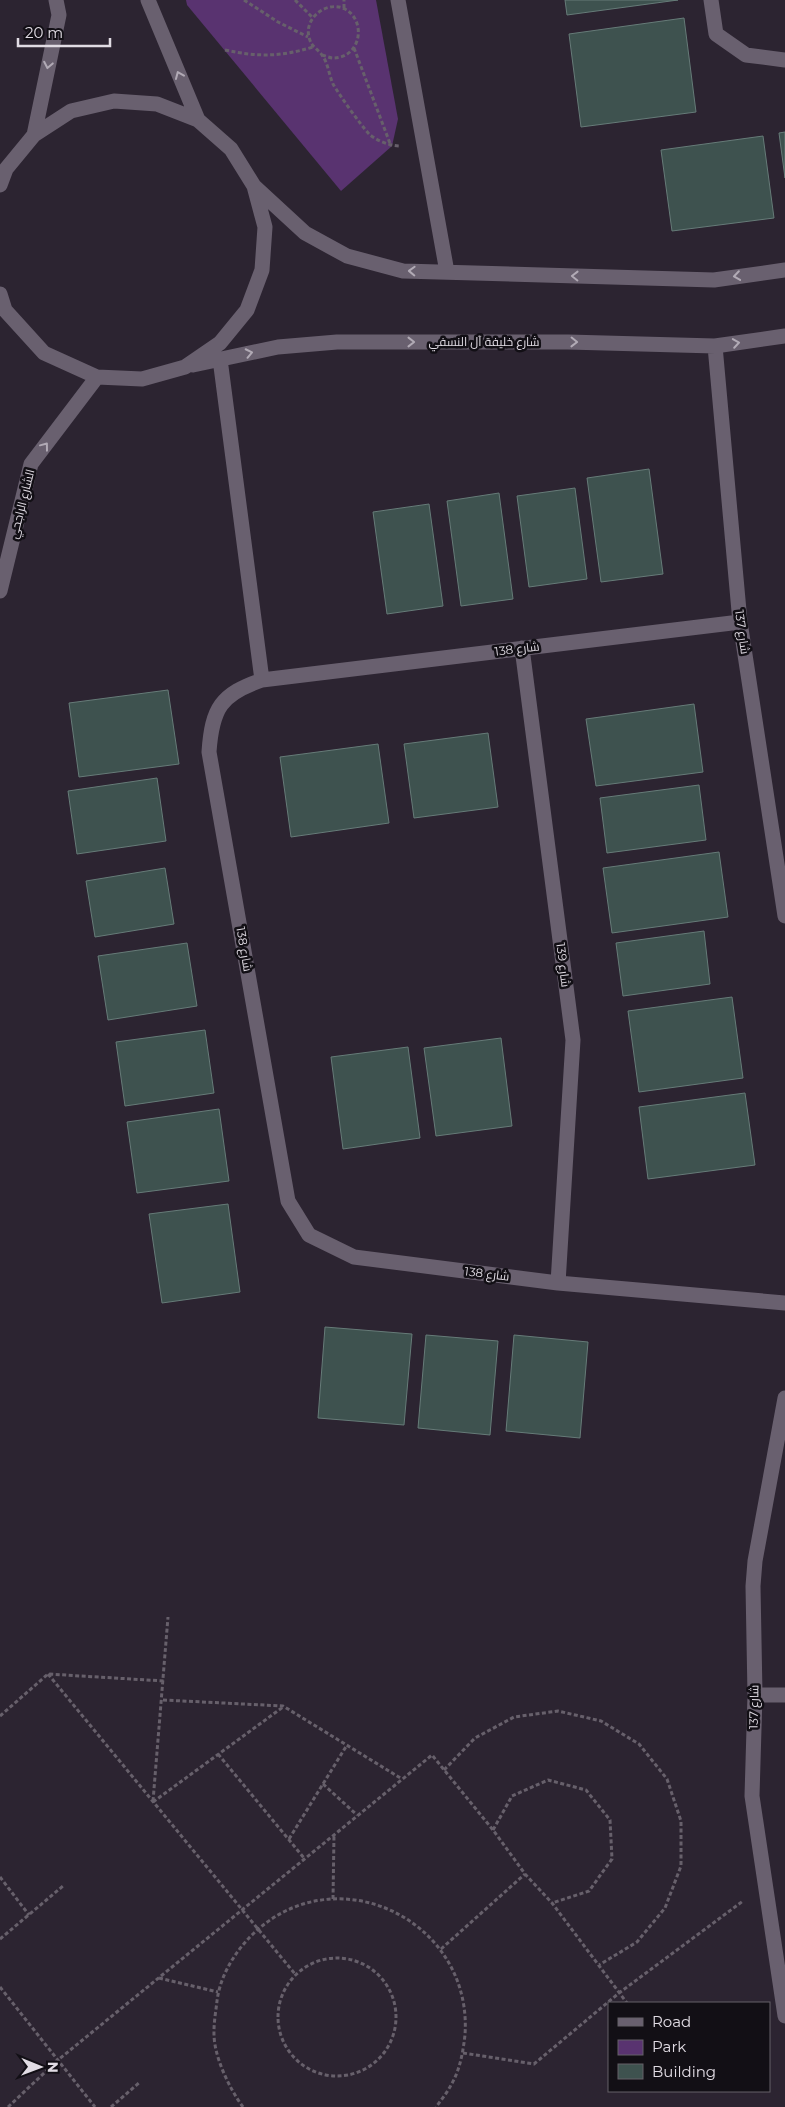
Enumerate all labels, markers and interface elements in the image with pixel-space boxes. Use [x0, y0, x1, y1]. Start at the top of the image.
scale bar [18, 15, 110, 47]
text: 20 m [25, 23, 63, 42]
one-way arrow [44, 61, 54, 69]
one-way arrow [175, 71, 185, 80]
one-way arrow [408, 266, 416, 276]
one-way arrow [570, 271, 578, 282]
one-way arrow [732, 271, 741, 281]
street label: شارع خليفة آل النسفي [428, 334, 540, 352]
one-way arrow [408, 337, 415, 347]
one-way arrow [570, 337, 578, 347]
one-way arrow [731, 339, 740, 349]
one-way arrow [245, 349, 254, 359]
one-way arrow [39, 442, 48, 452]
street label: الشارع الراجحي [6, 468, 40, 541]
street label: شارع 137 [731, 609, 753, 655]
street label: شارع 138 [494, 638, 540, 660]
street label: شارع 138 [232, 925, 256, 973]
street label: شارع 139 [552, 942, 574, 988]
street label: شارع 138 [464, 1263, 510, 1285]
street label: شارع 137 [746, 1685, 762, 1729]
legend [608, 2002, 770, 2092]
text: Road [652, 2012, 691, 2031]
text: Park [652, 2037, 686, 2056]
north arrow [15, 2042, 65, 2092]
text: N [44, 2061, 62, 2073]
text: Building [652, 2062, 716, 2081]

